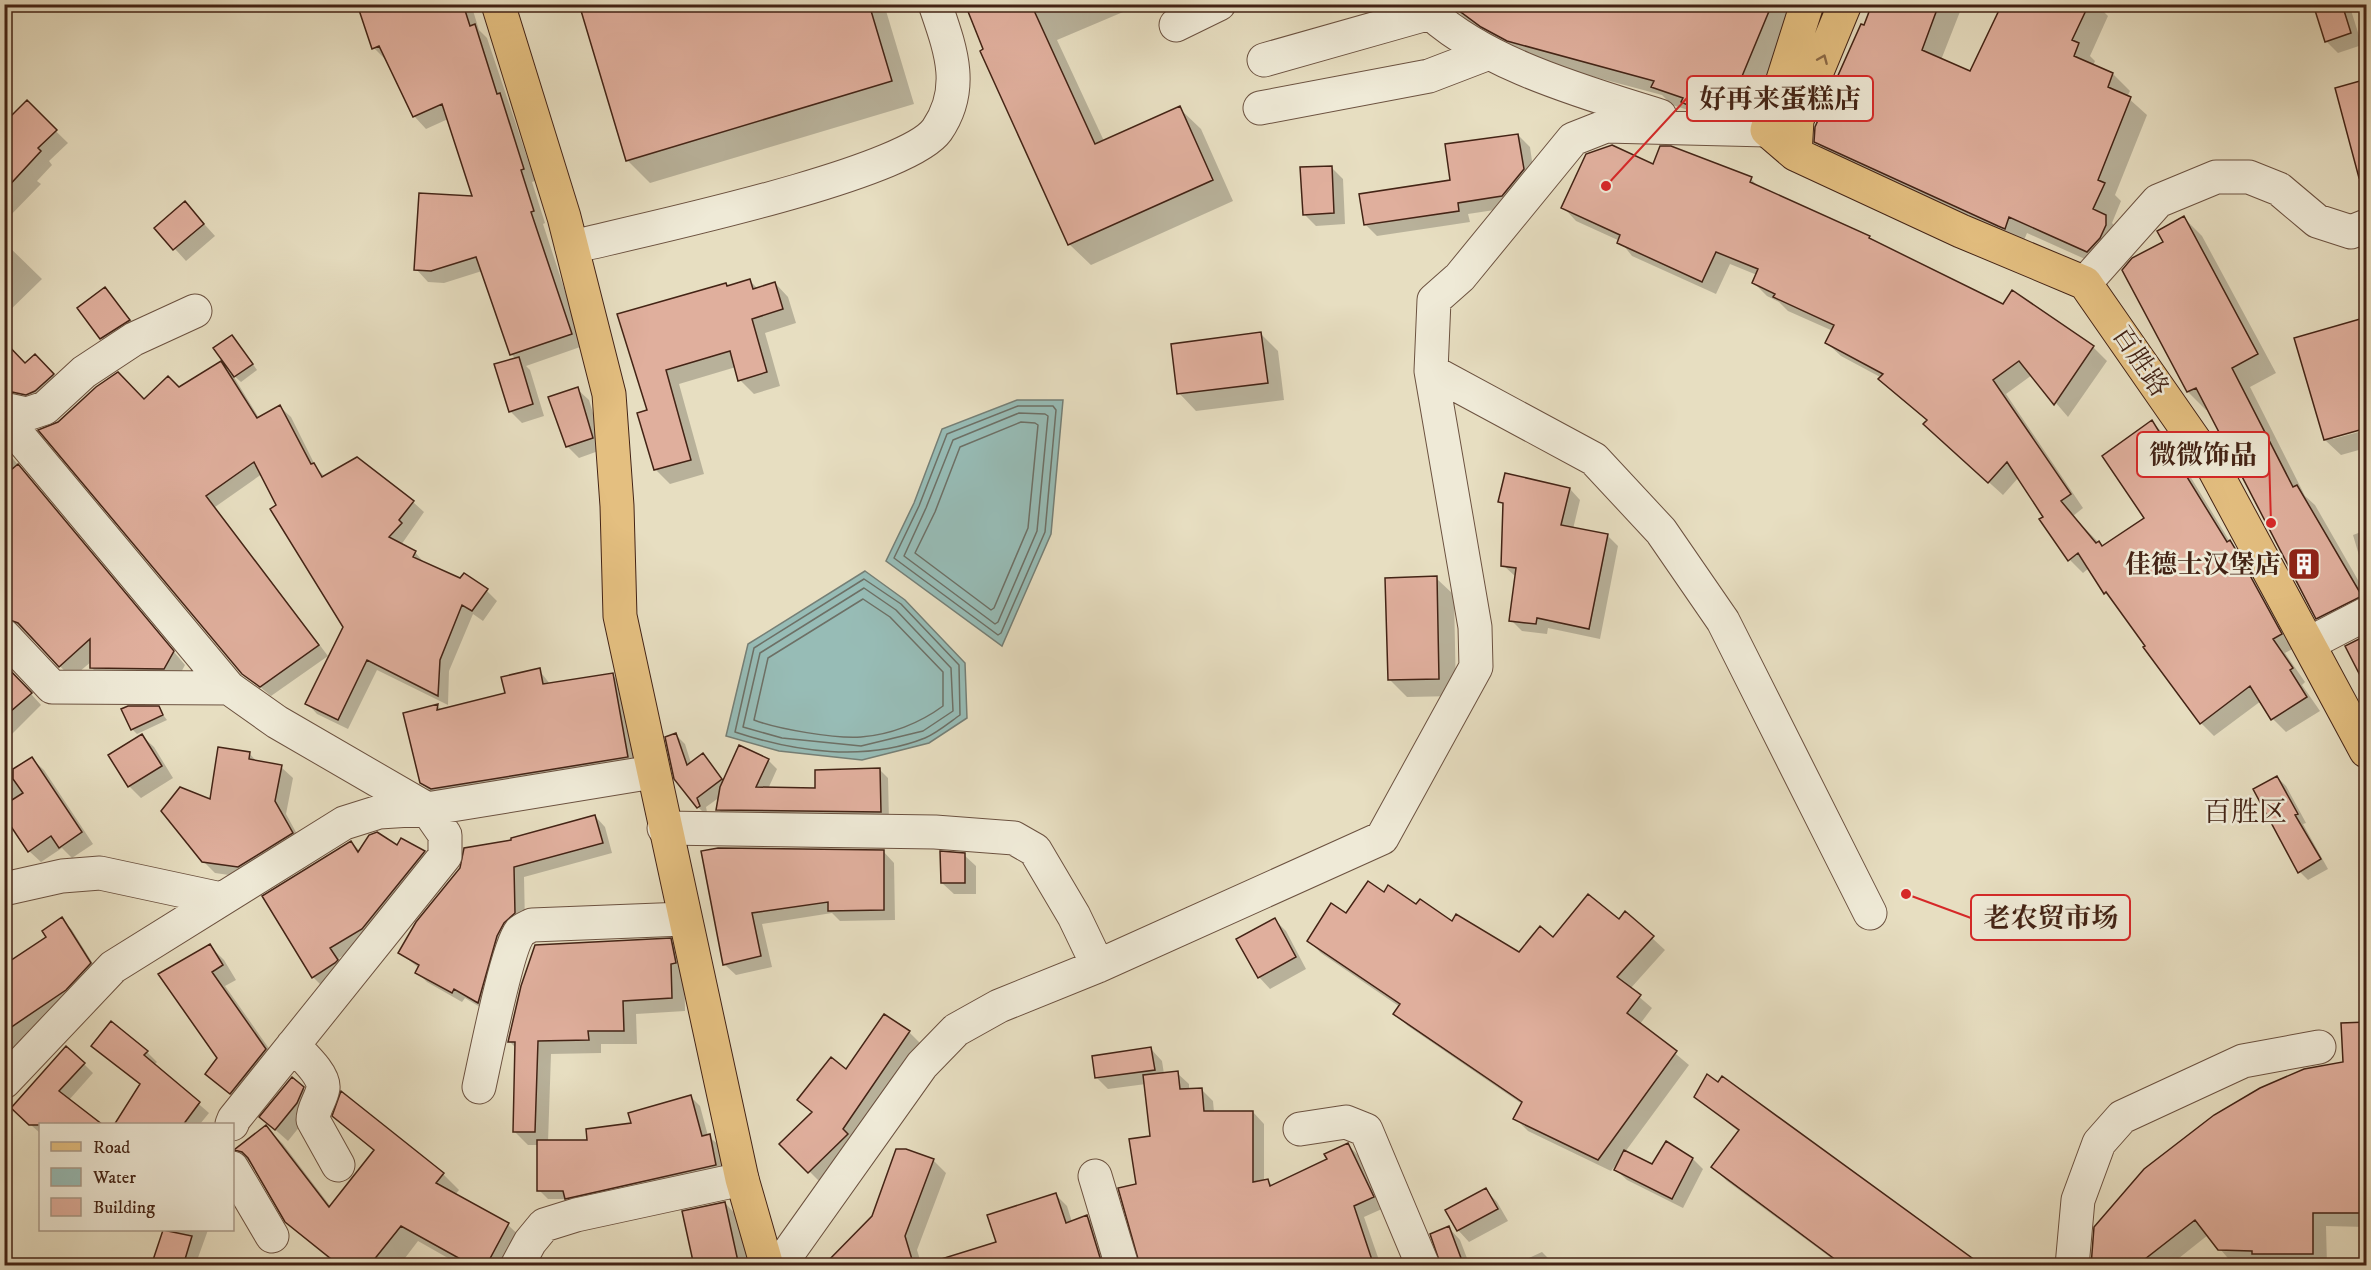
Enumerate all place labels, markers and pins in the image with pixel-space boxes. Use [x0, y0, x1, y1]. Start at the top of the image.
callout: 好再来蛋糕店 [1687, 76, 1873, 121]
callout: 微微饰品 [2137, 432, 2269, 477]
building icon: 佳德士汉堡店 [2286, 546, 2322, 582]
place label: 佳德士汉堡店 [2125, 549, 2281, 582]
callout: 老农贸市场 [1971, 895, 2130, 940]

